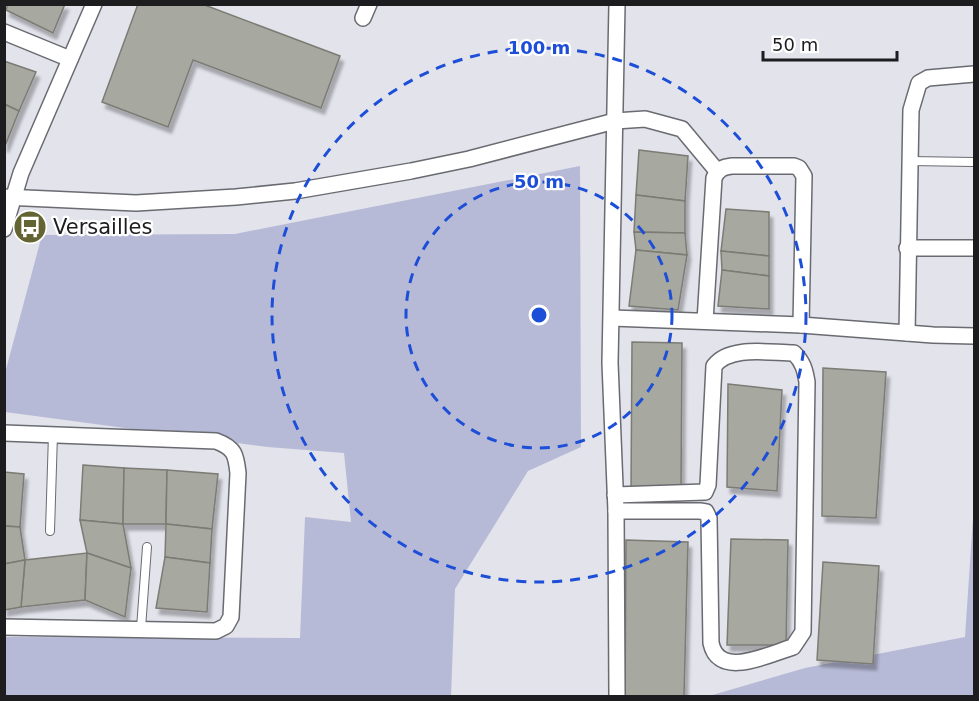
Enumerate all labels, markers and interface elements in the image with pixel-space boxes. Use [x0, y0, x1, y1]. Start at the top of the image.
scale bar [763, 24, 896, 62]
text: 50 m [772, 34, 818, 55]
text: 100 m [508, 37, 570, 58]
text: 50 m [514, 171, 564, 192]
bus stop icon: Versailles [12, 209, 48, 245]
place label: Versailles [53, 215, 152, 239]
centre of rings [529, 305, 549, 325]

